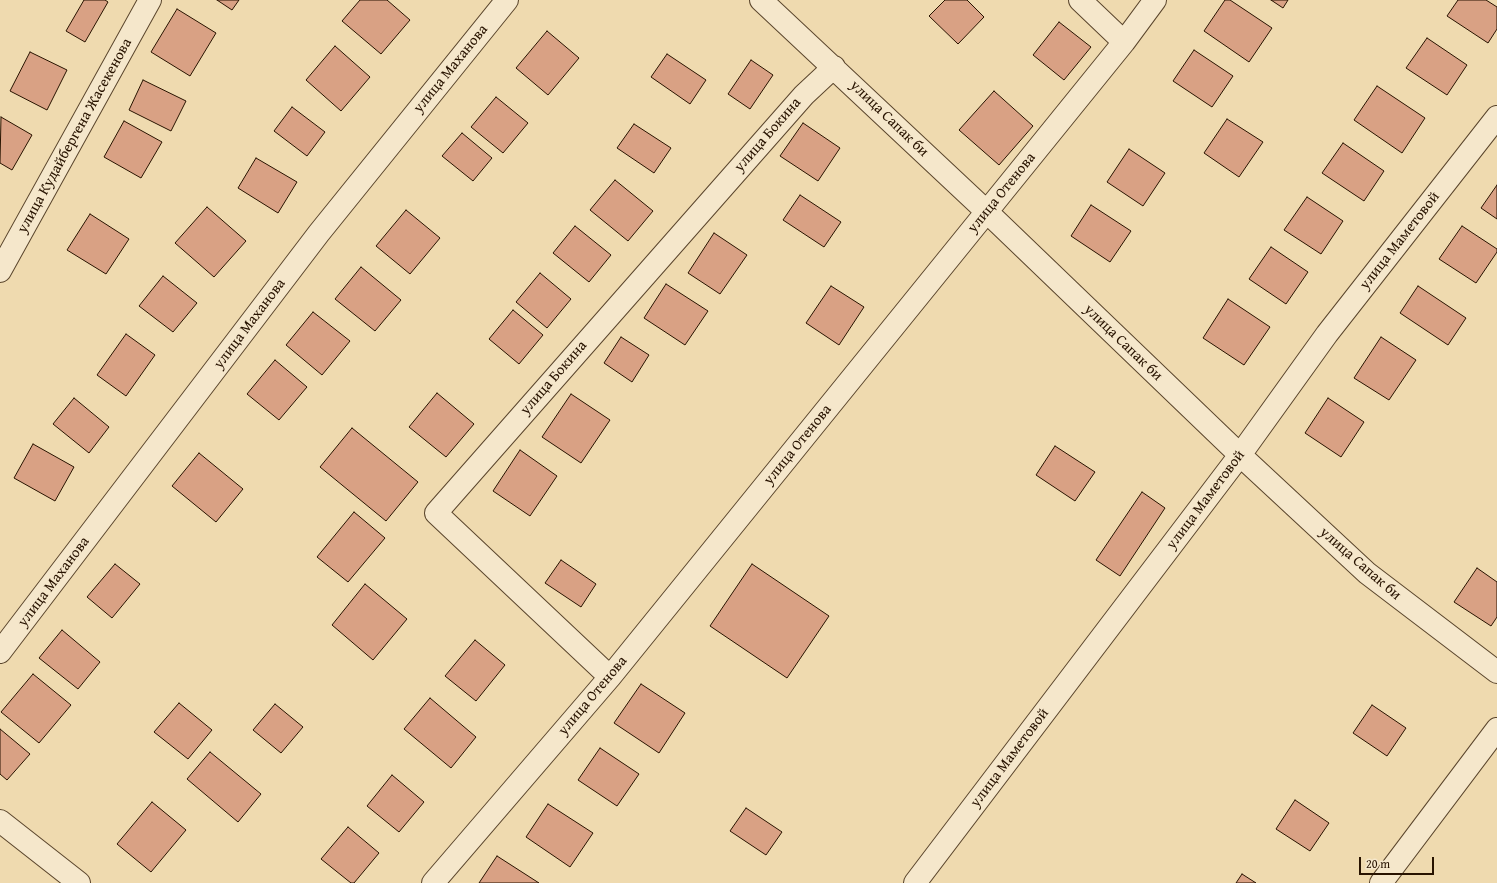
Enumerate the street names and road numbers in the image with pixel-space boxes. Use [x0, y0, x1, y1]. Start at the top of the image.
street label: улица Маханова [410, 21, 492, 117]
street label: улица Кудайбергена Жасекенова [14, 35, 136, 237]
street label: улица Сапак би [846, 77, 932, 161]
street label: улица Бокина [731, 94, 805, 176]
street label: улица Отенова [964, 149, 1040, 237]
street label: улица Маметовой [1356, 188, 1444, 294]
street label: улица Маханова [210, 275, 290, 373]
street label: улица Сапак би [1080, 301, 1166, 385]
street label: улица Бокина [517, 337, 591, 419]
street label: улица Отенова [760, 401, 836, 489]
street label: улица Маметовой [1163, 447, 1249, 553]
street label: улица Сапак би [1315, 524, 1405, 604]
street label: улица Маханова [14, 533, 94, 631]
street label: улица Отенова [555, 653, 631, 739]
street label: улица Маметовой [967, 705, 1053, 811]

